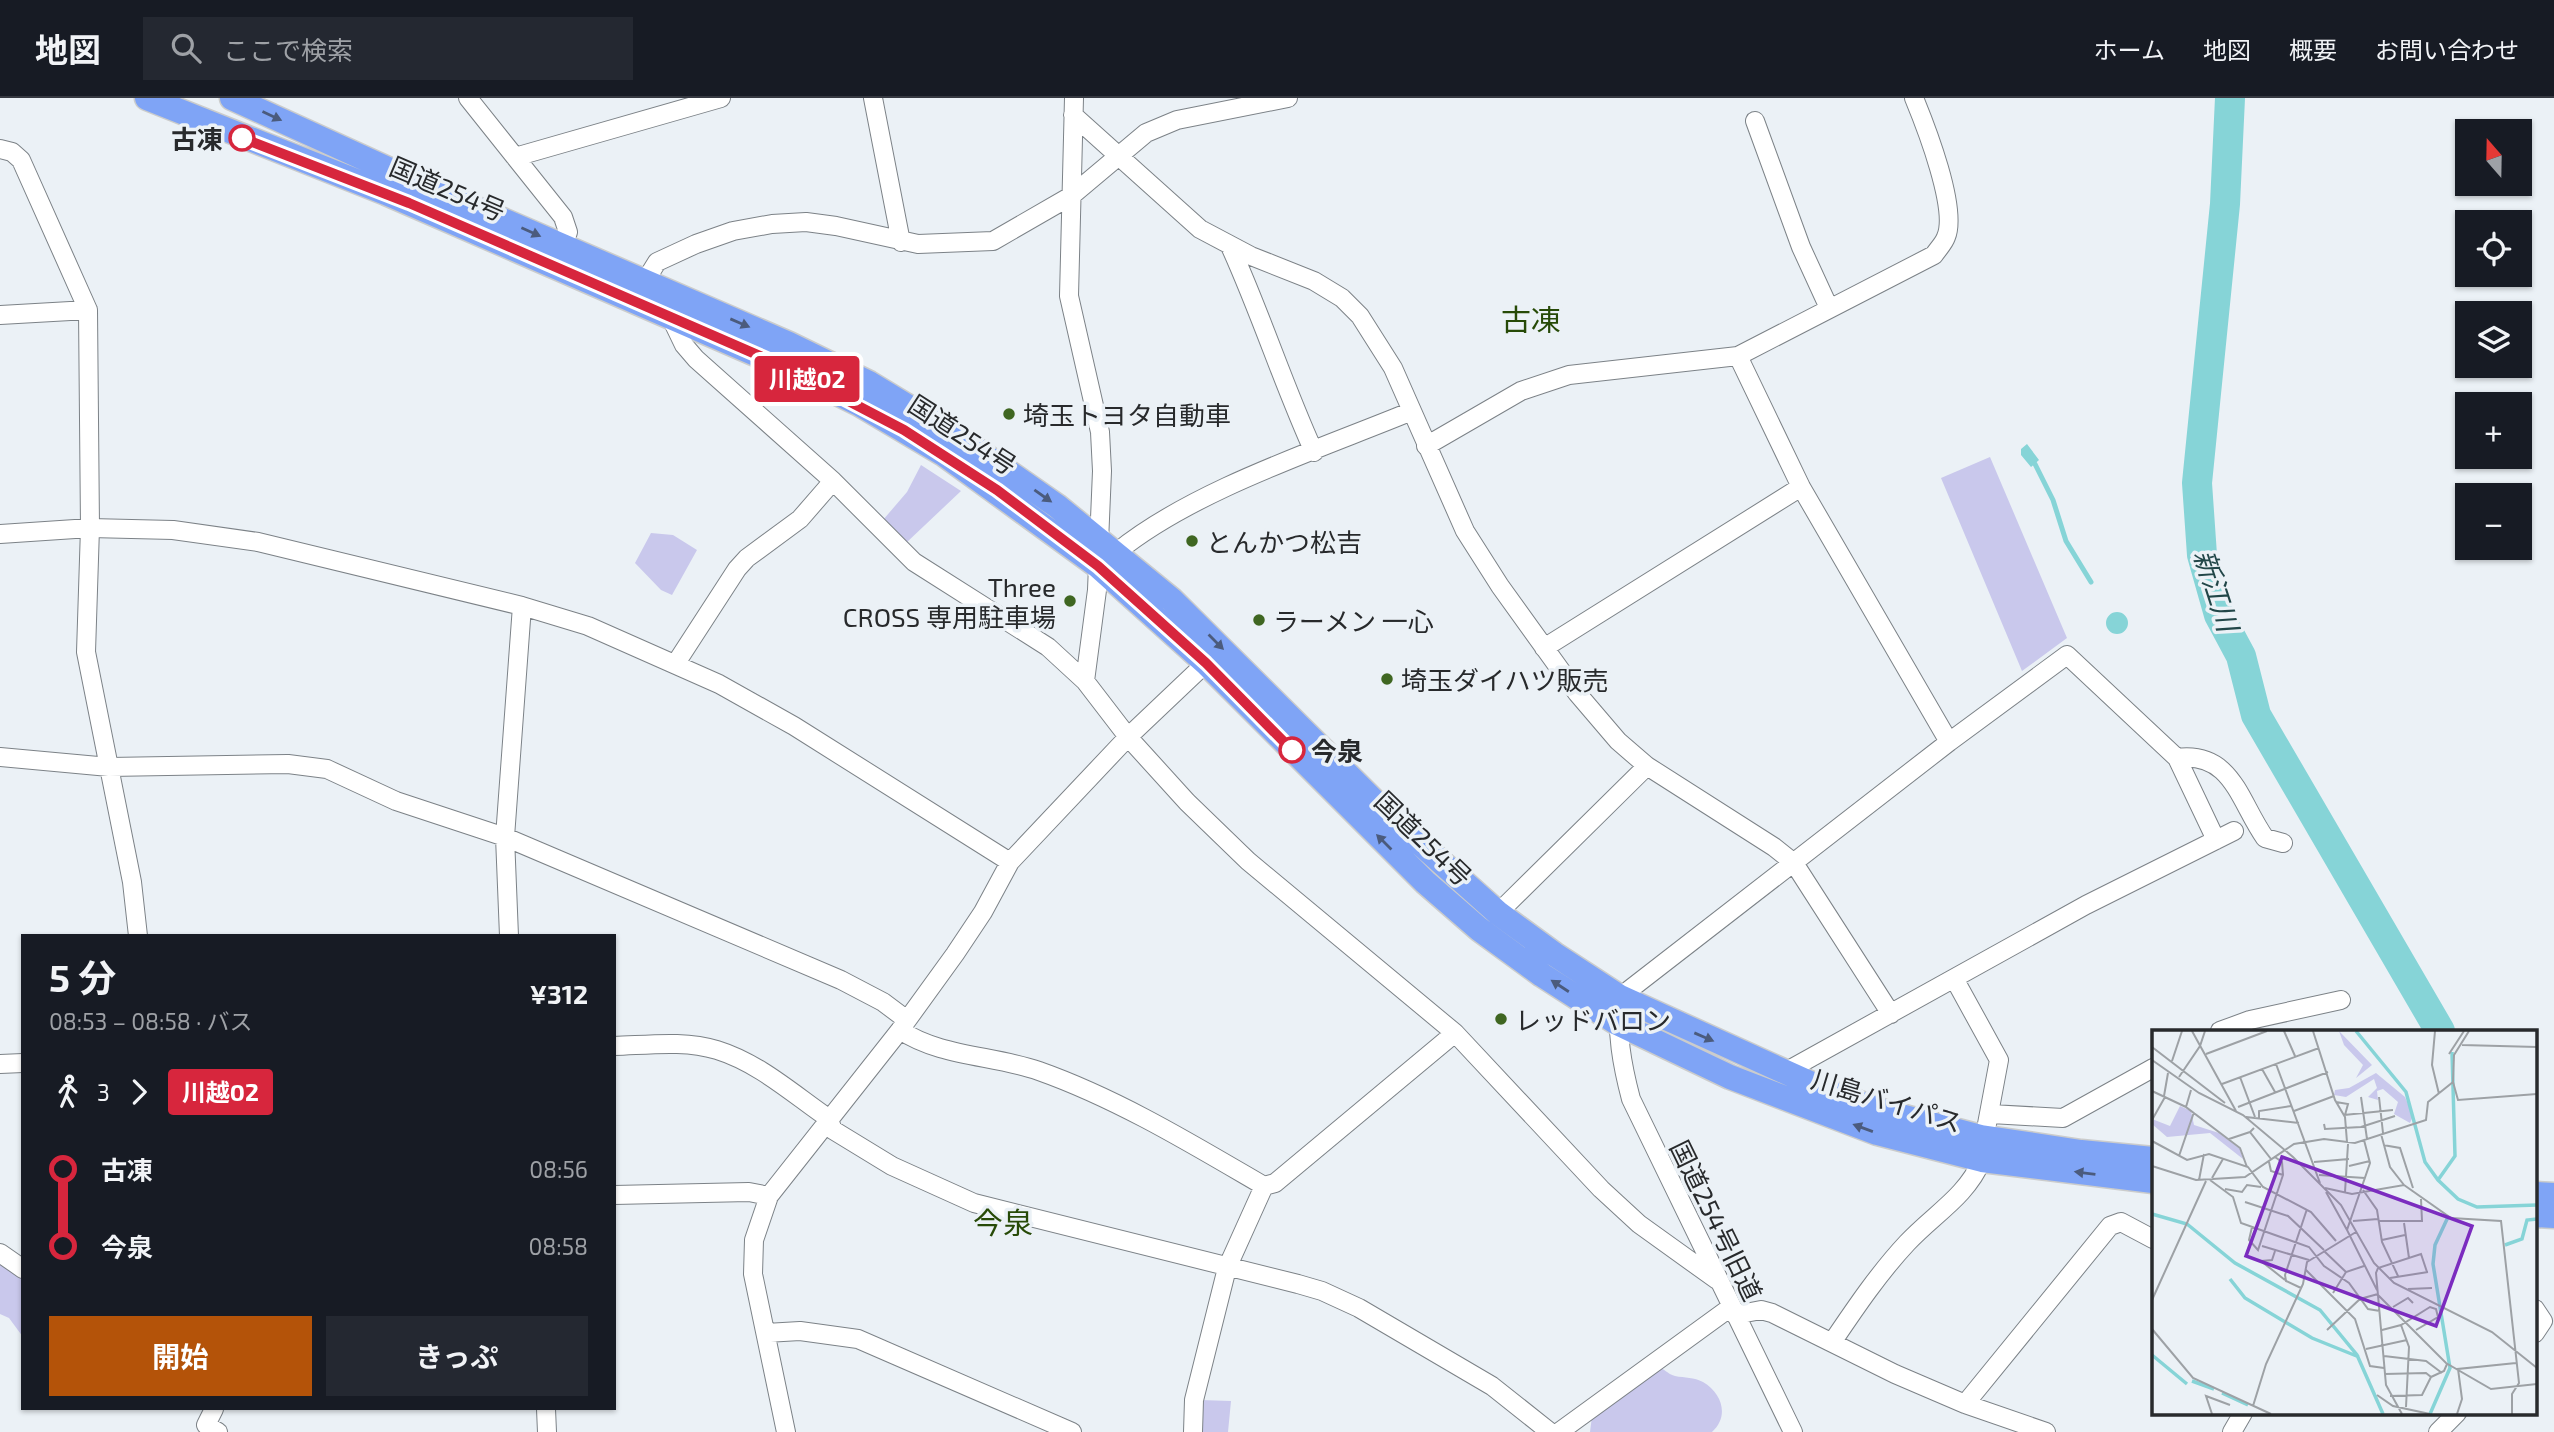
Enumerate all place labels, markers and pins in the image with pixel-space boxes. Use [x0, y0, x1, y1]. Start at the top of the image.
place label: 古凍 [171, 123, 223, 154]
marker: 古凍 [229, 125, 255, 151]
place label: 埼玉トヨタ自動車 [1023, 399, 1231, 430]
marker: 埼玉トヨタ自動車 [1001, 406, 1017, 422]
place label: とんかつ松吉 [1206, 526, 1362, 557]
marker: とんかつ松吉 [1184, 533, 1200, 549]
place label: Three CROSS 専用駐車場 [843, 571, 1056, 632]
marker: Three CROSS 専用駐車場 [1062, 593, 1078, 609]
place label: ラーメン 一心 [1273, 605, 1434, 636]
marker: ラーメン 一心 [1251, 612, 1267, 628]
place label: 埼玉ダイハツ販売 [1401, 664, 1608, 695]
marker: 埼玉ダイハツ販売 [1379, 671, 1395, 687]
place label: 今泉 [1311, 735, 1363, 766]
marker: 今泉 [1279, 737, 1305, 763]
place label: レッドバロン [1515, 1004, 1671, 1035]
marker: レッドバロン [1493, 1011, 1509, 1027]

